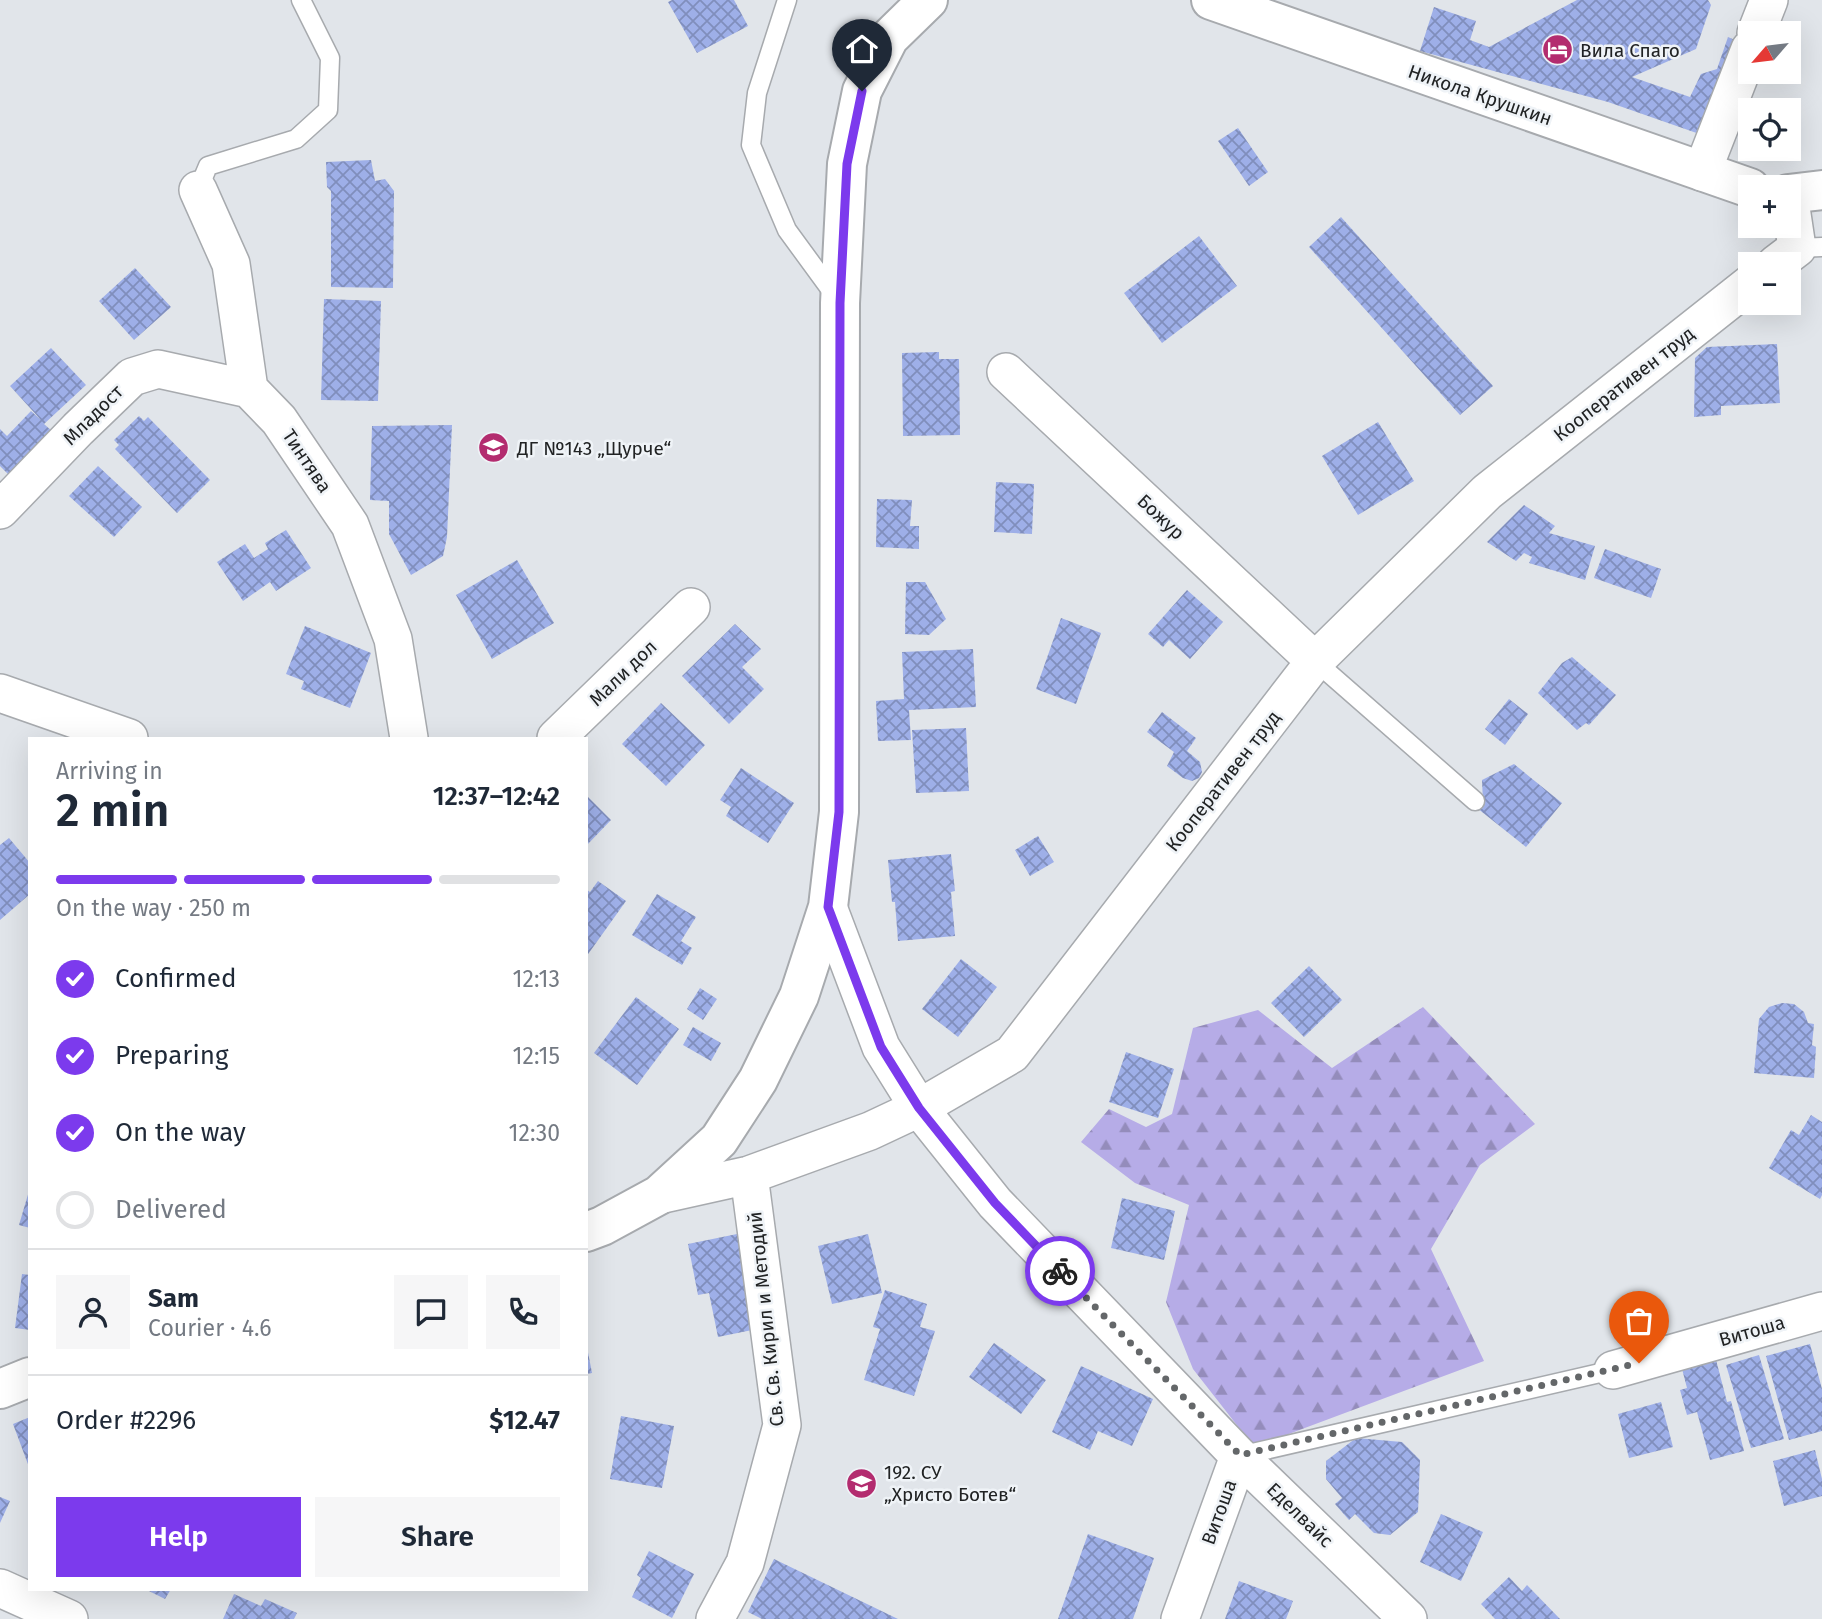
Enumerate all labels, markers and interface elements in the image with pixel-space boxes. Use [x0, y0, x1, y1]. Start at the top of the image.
pin [832, 19, 892, 91]
north arrow [1738, 21, 1801, 84]
map controls [1738, 21, 1801, 315]
icon: home [843, 30, 881, 68]
hotel icon: Вила Спаго [1540, 33, 1574, 67]
place label: Вила Спаго [1580, 39, 1680, 62]
street label: Никола Крушкин [1405, 60, 1555, 130]
button: locate [1738, 98, 1801, 161]
button: + [1738, 175, 1801, 238]
button: − [1738, 252, 1801, 315]
street label: Кооперативен труд [1549, 322, 1699, 446]
street label: Младост [58, 380, 128, 450]
street label: Тинтява [277, 425, 337, 497]
school or university icon: ДГ №143 „Щурче“ [477, 431, 511, 465]
place label: ДГ №143 „Щурче“ [516, 437, 671, 460]
street label: Божур [1133, 489, 1189, 545]
street label: Мали дол [584, 635, 662, 711]
street label: Кооперативен труд [1161, 706, 1285, 856]
text: Arriving in [56, 757, 163, 785]
text: 12:37–12:42 [433, 781, 560, 812]
text: 2 min [56, 783, 169, 838]
text: On the way · 250 m [56, 894, 251, 922]
icon: check [56, 960, 94, 998]
text: Confirmed [115, 963, 236, 994]
text: 12:13 [513, 965, 560, 993]
icon: check [56, 1037, 94, 1075]
text: Preparing [115, 1040, 228, 1071]
text: 12:15 [513, 1042, 560, 1070]
icon: check [56, 1114, 94, 1152]
text: On the way [115, 1117, 246, 1148]
text: 12:30 [509, 1119, 560, 1147]
text: Delivered [115, 1194, 227, 1225]
street label: Св. Св. Кирил и Методий [743, 1210, 789, 1428]
courier [1025, 1236, 1095, 1306]
icon: bike [1041, 1252, 1079, 1290]
button: person [56, 1275, 130, 1349]
button: chat [394, 1275, 468, 1349]
button: phone [486, 1275, 560, 1349]
text: Sam [148, 1283, 199, 1314]
pin [1609, 1291, 1669, 1363]
icon: bag [1620, 1302, 1658, 1340]
street label: Витоша [1716, 1311, 1788, 1351]
text: Courier · 4.6 [148, 1314, 272, 1342]
text: Order #2296 [56, 1405, 196, 1436]
text: $12.47 [489, 1405, 560, 1436]
place label: 192. СУ „Христо Ботев“ [884, 1461, 1016, 1506]
school or university icon: 192. СУ „Христо Ботев“ [844, 1466, 878, 1500]
street label: Витоша [1197, 1476, 1241, 1548]
street label: Еделвайс [1262, 1478, 1338, 1552]
button: Help [56, 1497, 301, 1577]
button: Share [315, 1497, 560, 1577]

